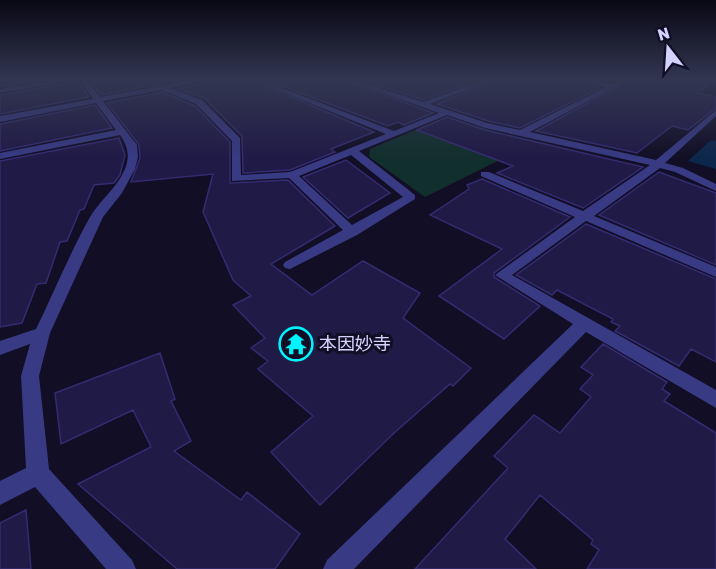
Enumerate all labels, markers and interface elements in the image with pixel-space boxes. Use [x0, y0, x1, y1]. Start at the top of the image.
north arrow [638, 18, 698, 78]
text: N [655, 23, 672, 45]
temple icon: 本因妙寺 [278, 326, 314, 362]
place label: 本因妙寺 [319, 333, 391, 355]

